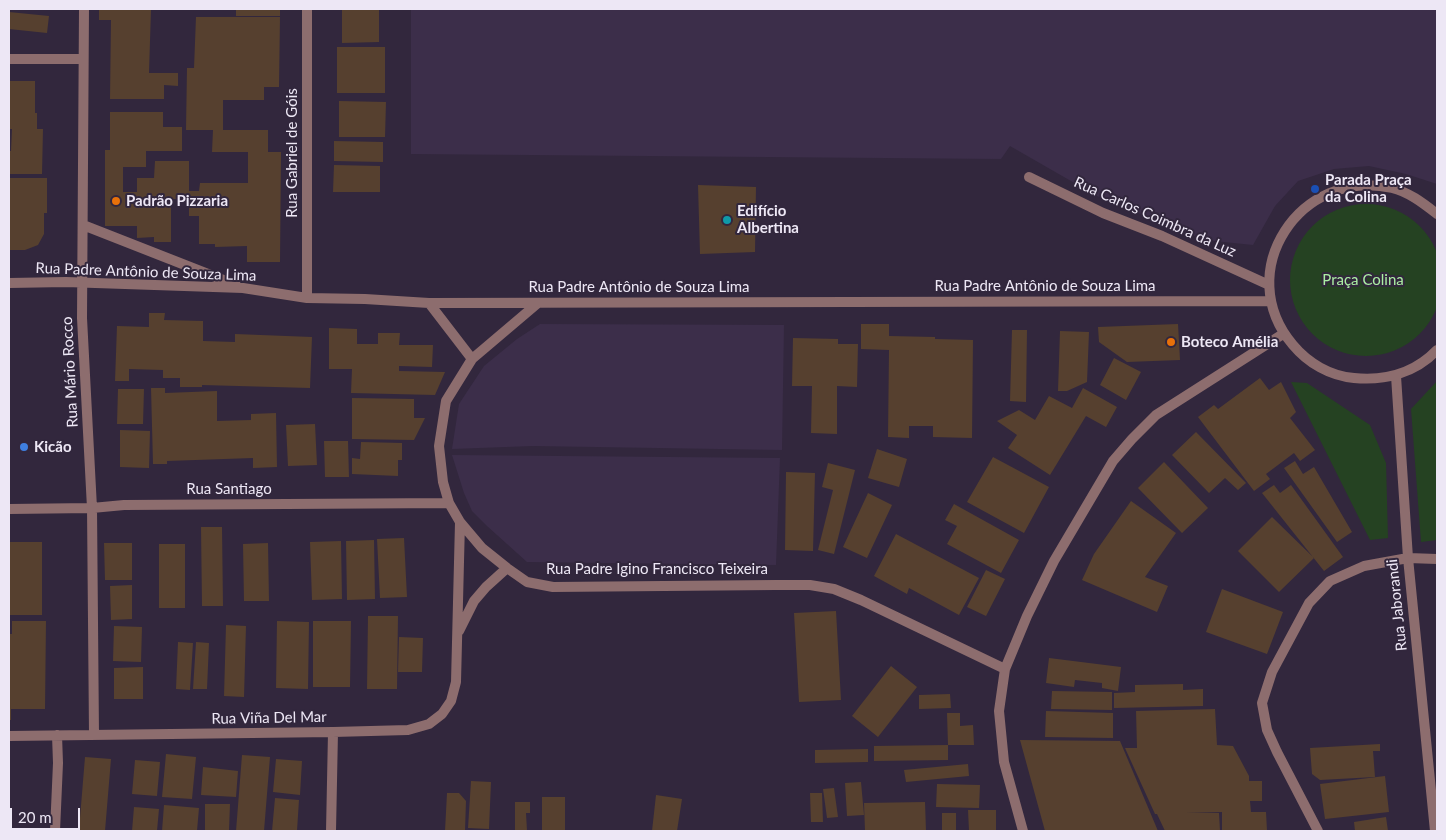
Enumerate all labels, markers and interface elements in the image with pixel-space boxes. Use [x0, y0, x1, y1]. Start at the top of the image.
street label: Rua Gabriel de Góis [283, 88, 301, 218]
place label: Parada Praça da Colina [1325, 171, 1412, 206]
street label: Rua Carlos Coimbra da Luz [1071, 173, 1239, 261]
marker: Parada Praça da Colina [1309, 183, 1321, 195]
place label: Padrão Pizzaria [126, 192, 228, 210]
marker: Padrão Pizzaria [110, 195, 122, 207]
place label: Edifício Albertina [737, 202, 799, 237]
marker: Edifício Albertina [721, 214, 733, 226]
street label: Rua Padre Antônio de Souza Lima [35, 259, 257, 285]
park label: Praça Colina [1322, 271, 1404, 289]
street label: Rua Padre Antônio de Souza Lima [934, 277, 1156, 295]
street label: Rua Padre Antônio de Souza Lima [528, 278, 750, 296]
street label: Rua Mário Rocco [58, 316, 82, 428]
place label: Boteco Amélia [1181, 333, 1278, 351]
marker: Boteco Amélia [1165, 336, 1177, 348]
place label: Kicão [34, 438, 72, 456]
marker: Kicão [18, 441, 30, 453]
street label: Rua Santiago [186, 480, 272, 498]
street label: Rua Jaborandi [1383, 558, 1411, 652]
street label: Rua Padre Igino Francisco Teixeira [546, 560, 768, 578]
street label: Rua Viña Del Mar [211, 708, 327, 728]
scale bar [12, 798, 82, 830]
text: 20 m [18, 808, 52, 826]

